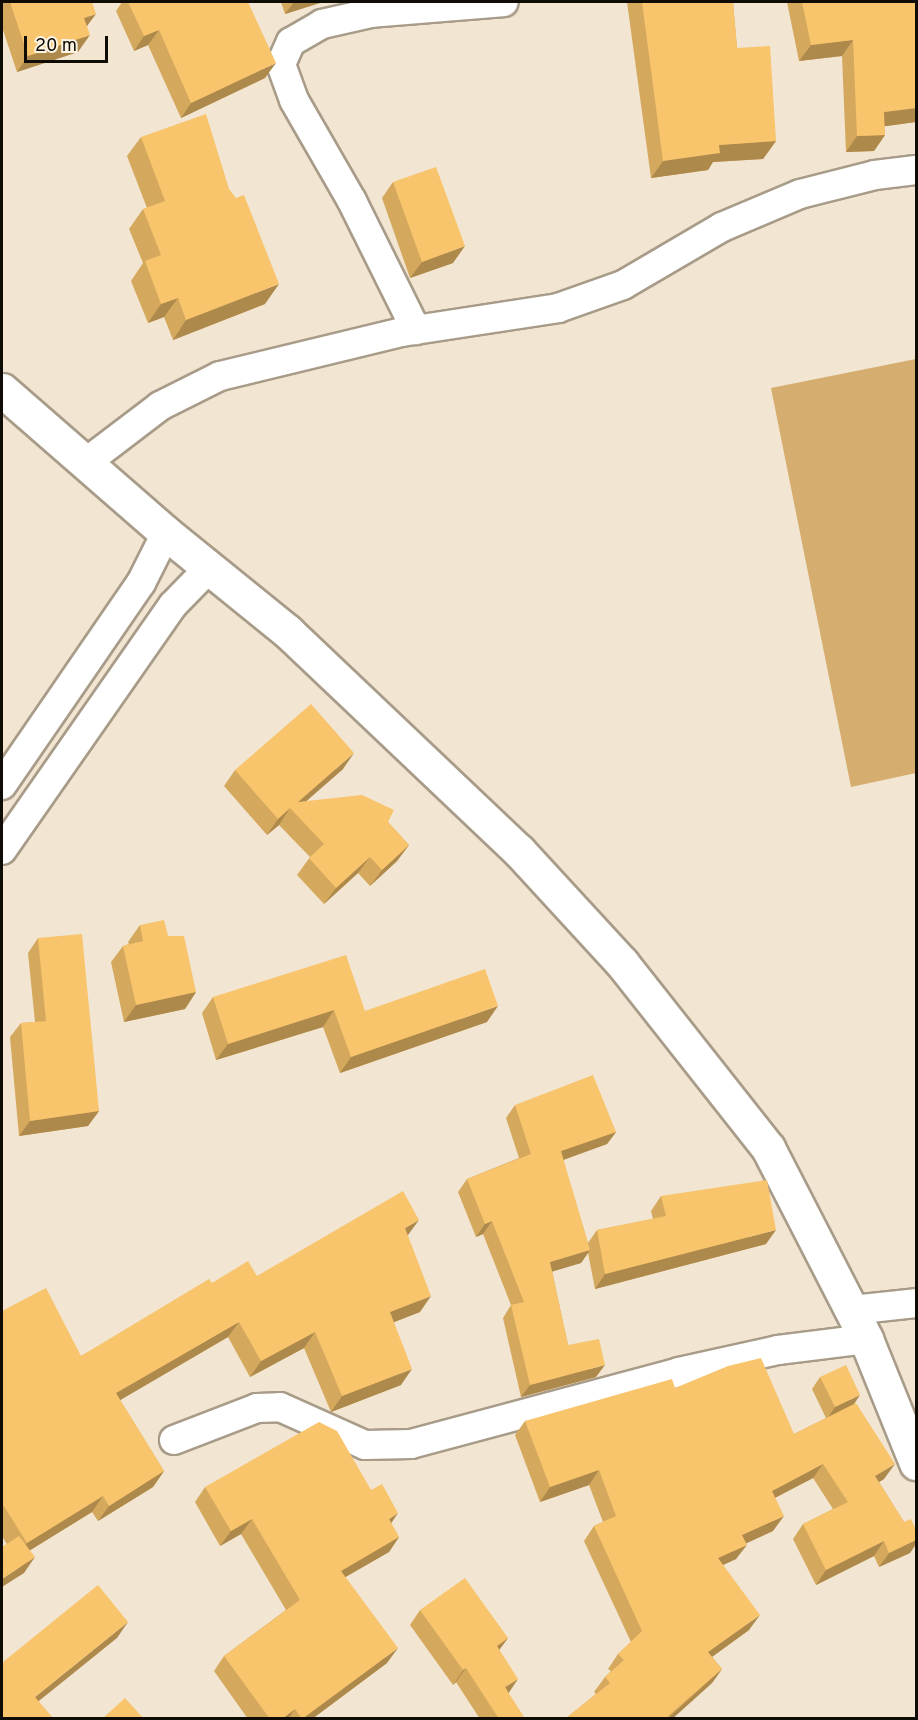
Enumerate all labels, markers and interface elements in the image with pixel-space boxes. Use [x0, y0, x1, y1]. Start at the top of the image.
scale bar [27, 24, 111, 62]
text: 20 m [35, 35, 77, 58]

